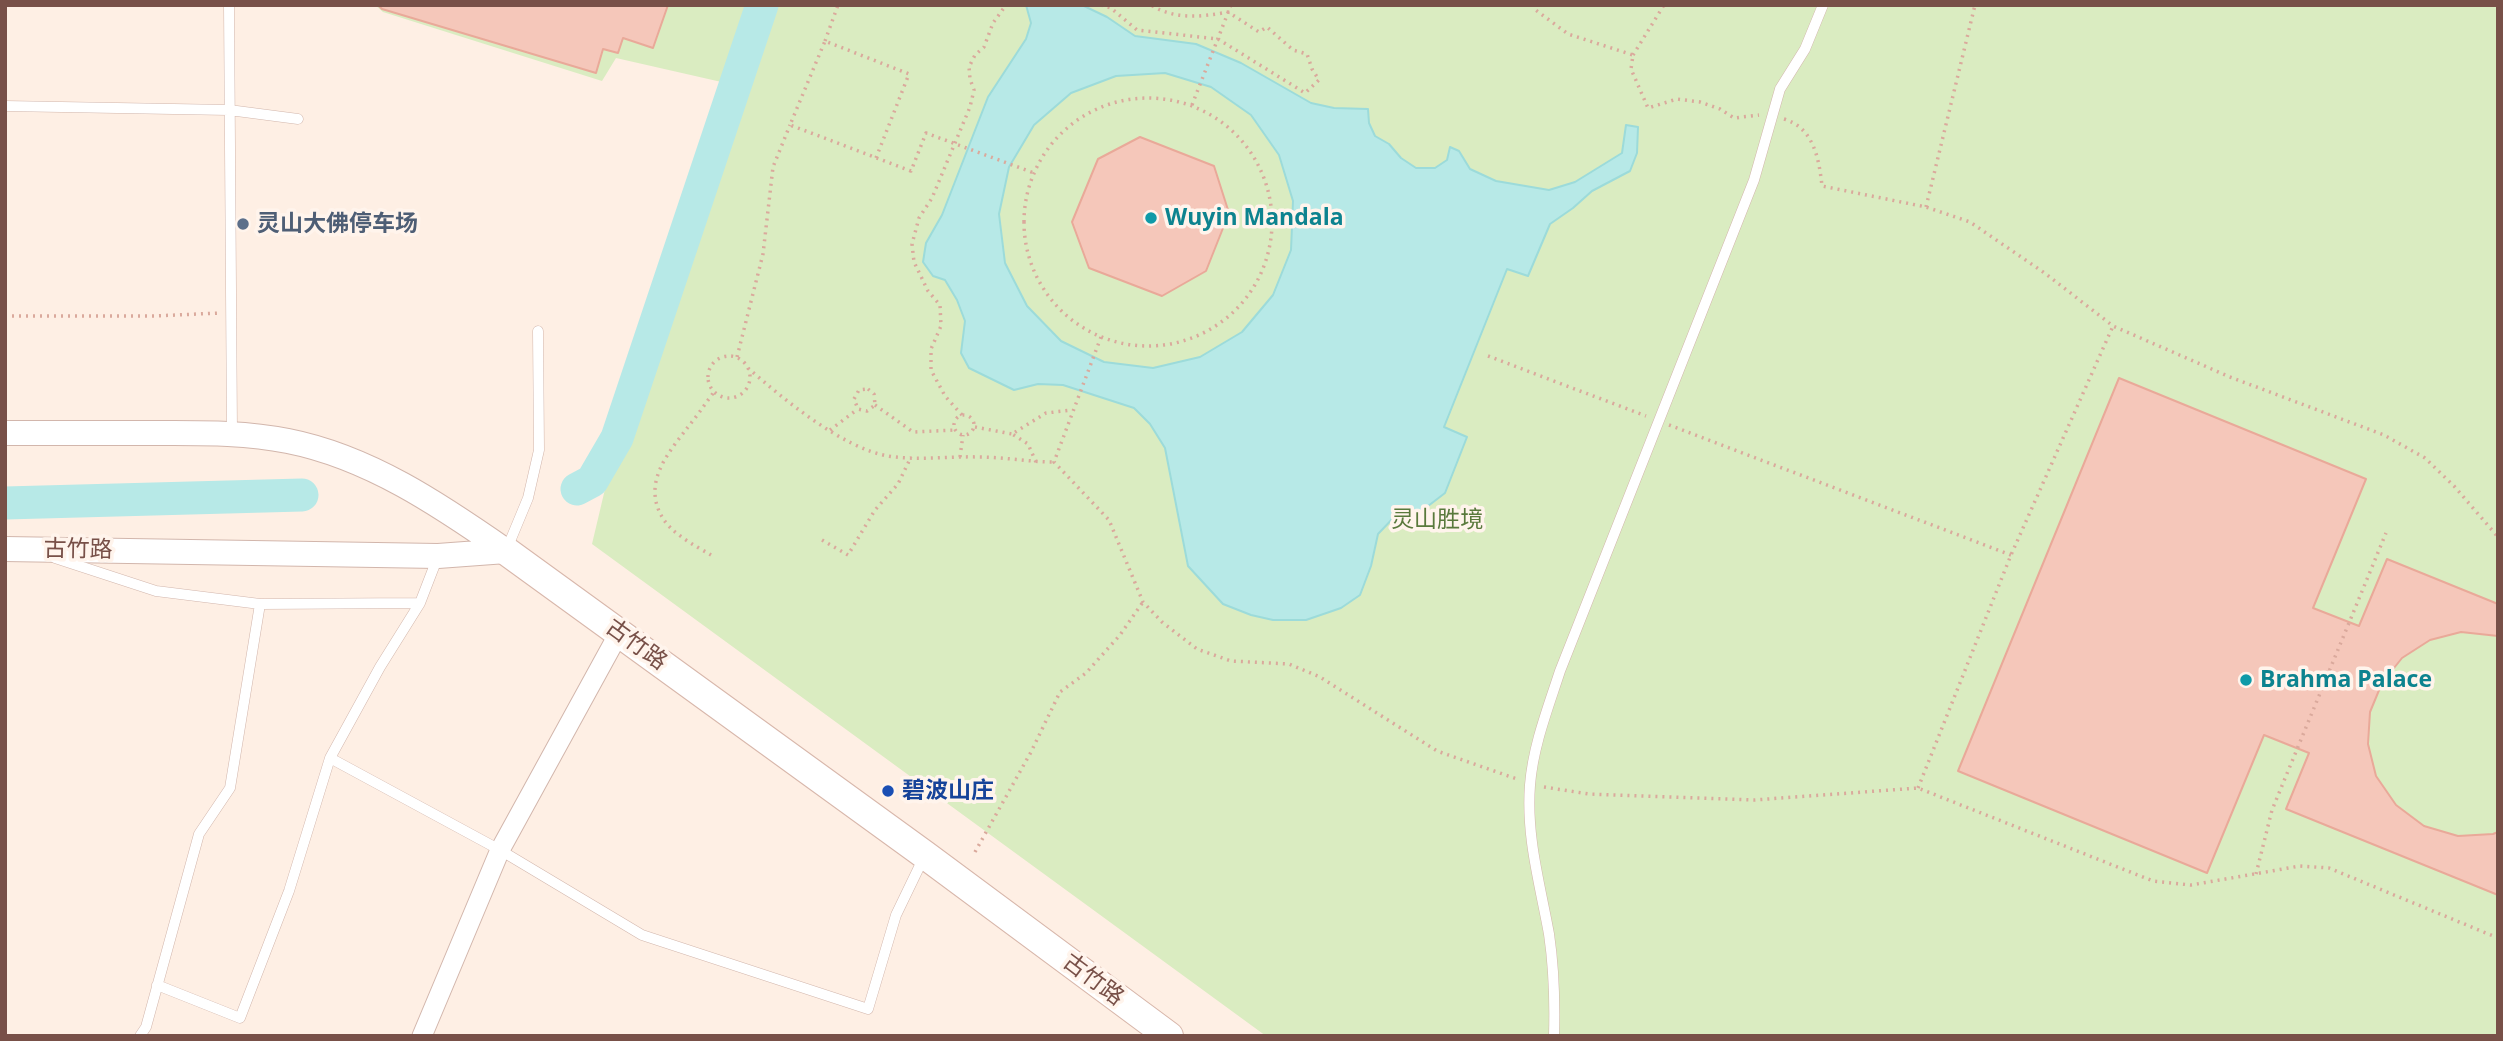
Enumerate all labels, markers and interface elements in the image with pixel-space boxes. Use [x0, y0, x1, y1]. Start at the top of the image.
place label: Wuyin Mandala [1165, 204, 1344, 232]
place label: 灵山大佛停车场 [257, 210, 418, 238]
marker: Wuyin Mandala [1143, 210, 1159, 226]
marker: 灵山大佛停车场 [235, 216, 251, 232]
park label: 灵山胜境 [1391, 506, 1483, 534]
street label: 古竹路 [43, 536, 113, 564]
street label: 古竹路 [600, 614, 672, 676]
place label: Brahma Palace [2260, 666, 2432, 694]
marker: Brahma Palace [2238, 672, 2254, 688]
place label: 碧波山庄 [902, 777, 994, 805]
marker: 碧波山庄 [880, 783, 896, 799]
street label: 古竹路 [1057, 948, 1129, 1012]

